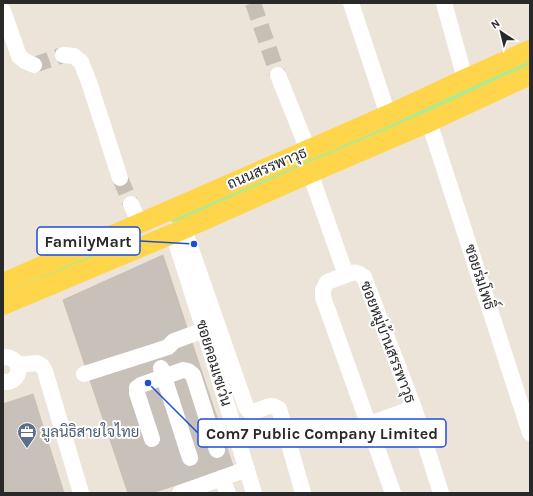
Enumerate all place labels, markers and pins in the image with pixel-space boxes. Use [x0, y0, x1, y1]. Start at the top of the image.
callout: FamilyMart [37, 227, 140, 255]
callout: Com7 Public Company Limited [198, 419, 446, 447]
office icon: มูลนิธิสายใจไทย [16, 421, 38, 449]
place label: มูลนิธิสายใจไทย [41, 422, 139, 442]

